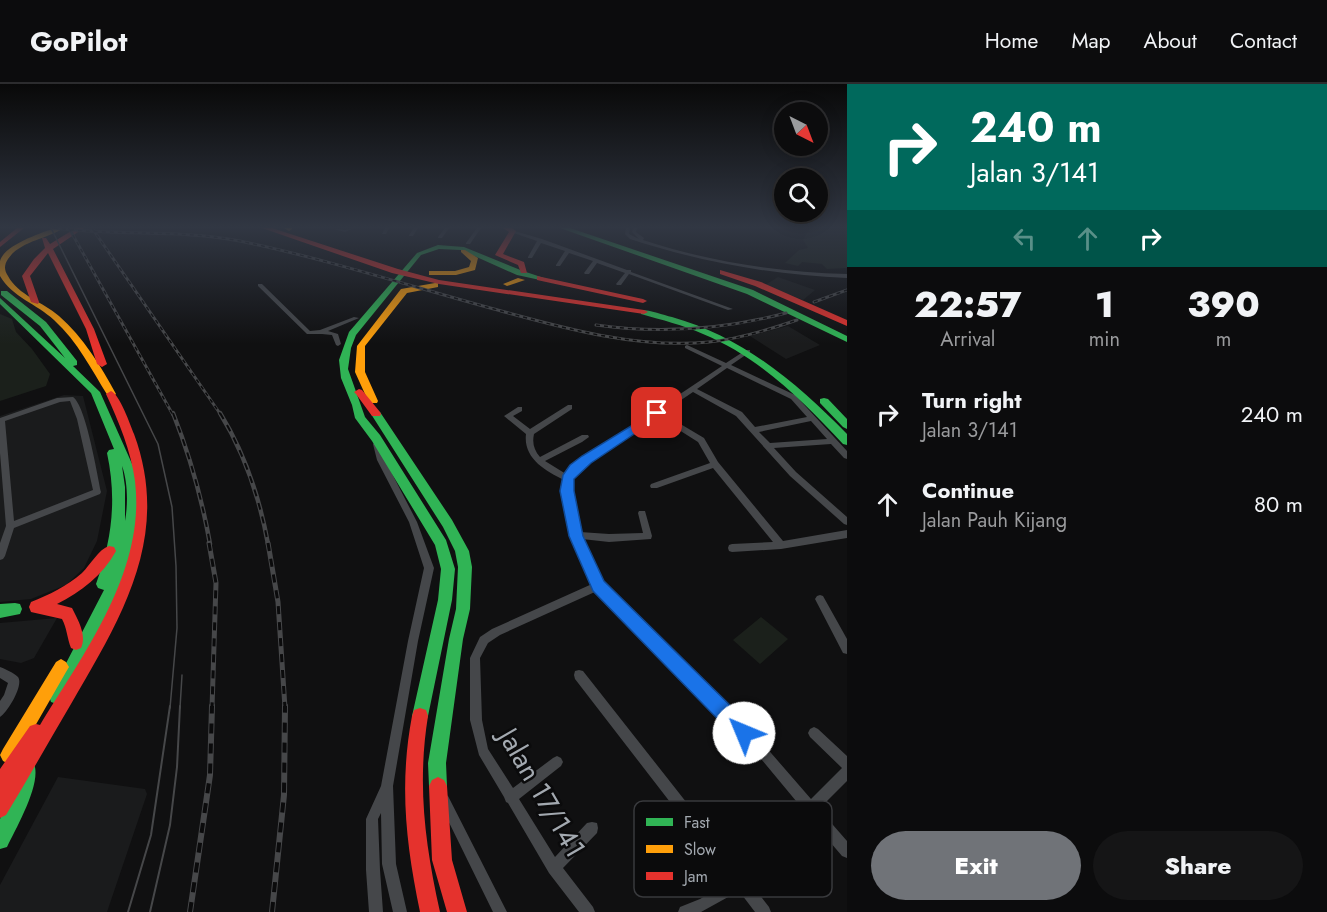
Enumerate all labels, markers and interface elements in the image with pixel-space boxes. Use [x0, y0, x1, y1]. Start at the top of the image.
text: GoPilot [30, 21, 127, 62]
text: Home [985, 26, 1038, 56]
text: Map [1071, 26, 1111, 56]
text: About [1144, 26, 1197, 56]
text: Contact [1230, 26, 1297, 56]
text: 240 m [970, 97, 1102, 158]
north arrow [774, 102, 828, 156]
map controls [774, 102, 828, 222]
icon: right [871, 108, 949, 186]
text: Jalan 3/141 [970, 153, 1099, 192]
button: search [774, 168, 828, 222]
icon: left [1008, 222, 1041, 255]
icon: ahead [1071, 222, 1104, 255]
icon: right [1134, 222, 1167, 255]
text: 22:57 [914, 278, 1022, 330]
text: 1 [1095, 278, 1114, 330]
text: 390 [1187, 278, 1260, 330]
text: Arrival [940, 325, 995, 354]
text: min [1089, 325, 1120, 354]
text: m [1216, 325, 1231, 354]
text: Turn right [922, 384, 1022, 416]
pin [631, 387, 682, 438]
icon: arrive [640, 396, 673, 429]
icon: right [871, 398, 904, 431]
text: 240 m [1241, 398, 1303, 430]
text: Jalan 3/141 [922, 416, 1018, 445]
text: Continue [922, 474, 1014, 506]
icon: ahead [871, 488, 904, 521]
text: 80 m [1254, 488, 1303, 520]
text: Jalan Pauh Kijang [922, 506, 1067, 535]
position arrow [712, 701, 776, 765]
street label: Jalan 17/141 [486, 717, 596, 865]
legend [634, 801, 832, 897]
text: Fast [684, 811, 710, 834]
button: Exit [871, 831, 1081, 900]
button: Share [1093, 831, 1303, 900]
text: Slow [684, 838, 716, 861]
text: Jam [682, 865, 708, 888]

